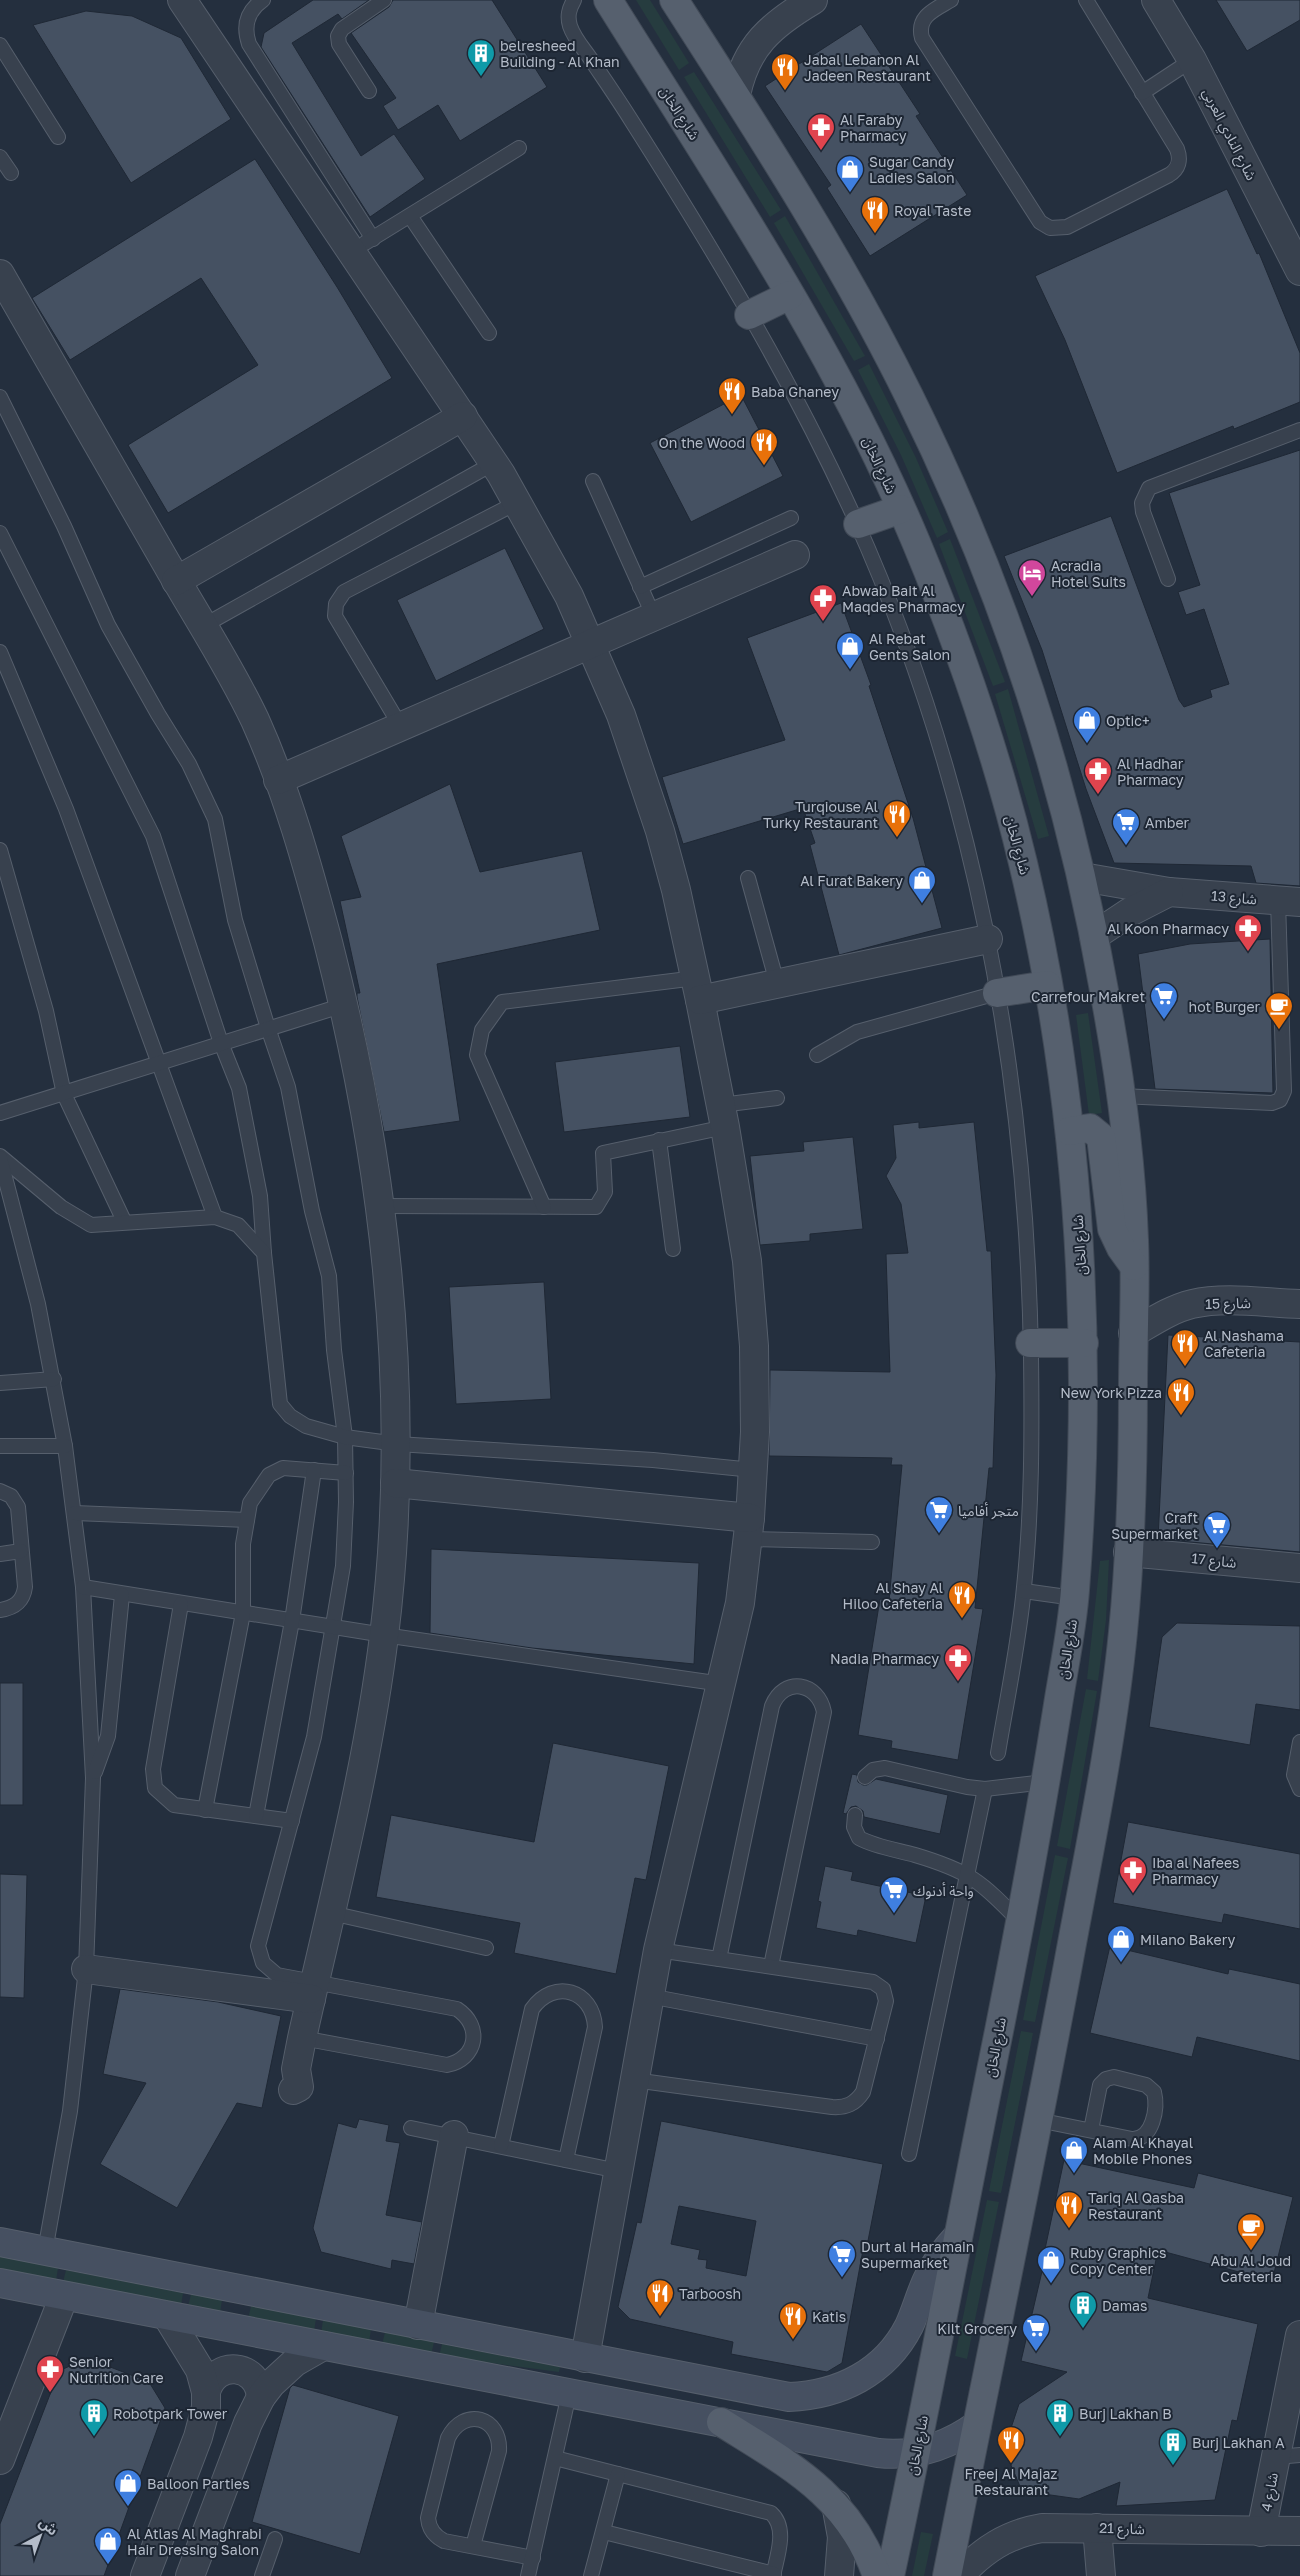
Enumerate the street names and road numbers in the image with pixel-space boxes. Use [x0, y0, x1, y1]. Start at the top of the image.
street label: شارع الخان [654, 83, 704, 145]
street label: شارع النادي العربي [1197, 85, 1260, 184]
street label: شارع الخان [857, 434, 900, 497]
street label: شارع الخان [999, 814, 1034, 877]
street label: شارع 13 [1210, 887, 1258, 910]
street label: شارع الخان [1068, 1214, 1093, 1276]
street label: شارع 15 [1205, 1294, 1251, 1315]
street label: شارع 17 [1190, 1549, 1237, 1574]
street label: شارع الخان [1054, 1618, 1083, 1681]
street label: شارع الخان [981, 2016, 1012, 2079]
street label: شارع الخان [903, 2414, 934, 2477]
street label: شارع 4 [1257, 2471, 1284, 2514]
street label: شارع 21 [1099, 2519, 1145, 2540]

